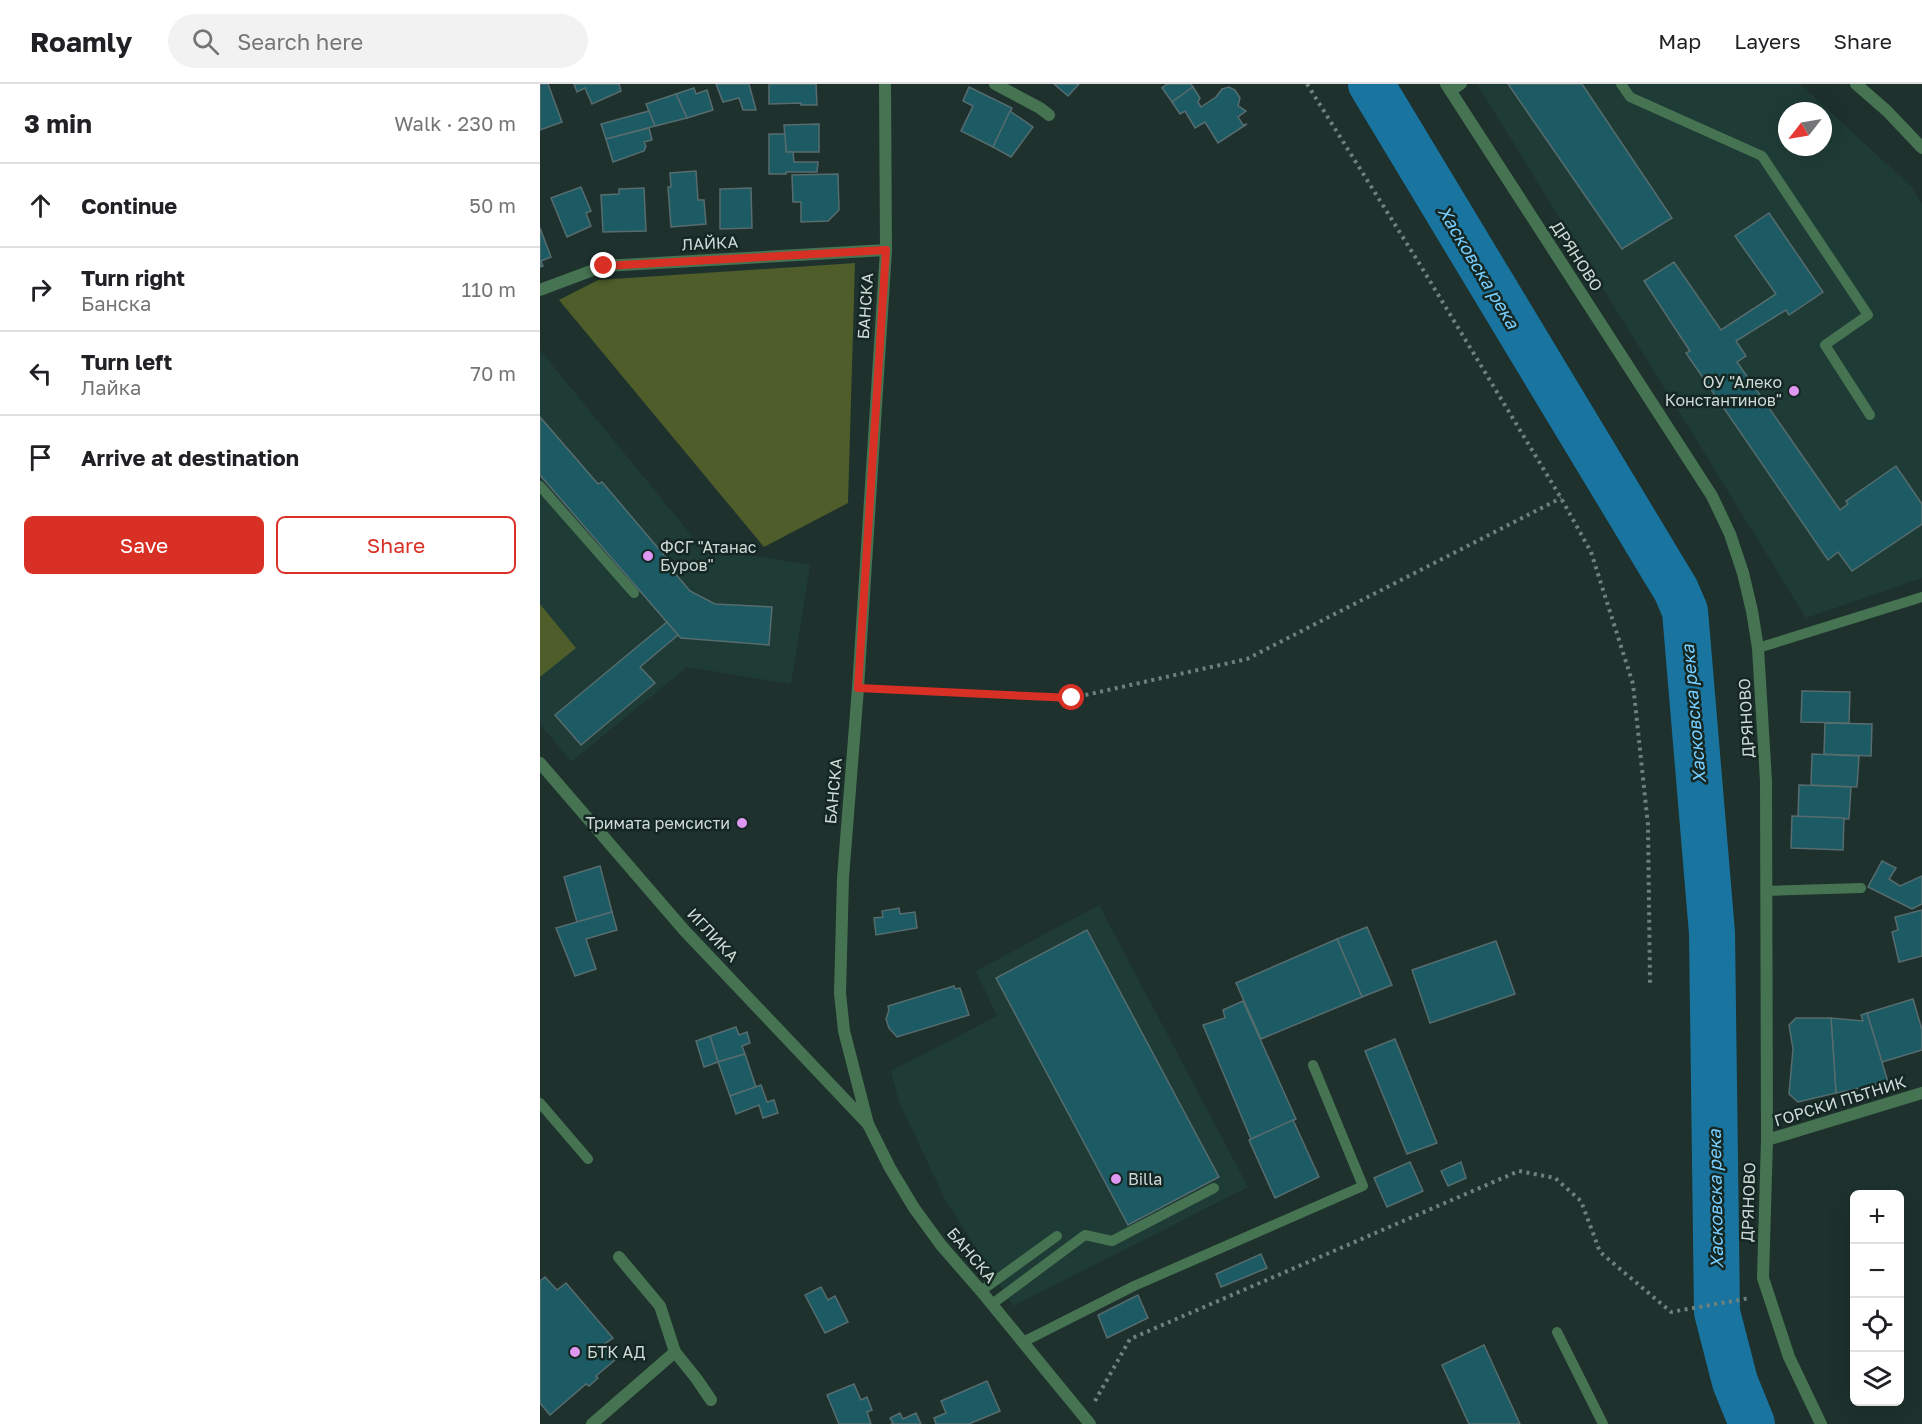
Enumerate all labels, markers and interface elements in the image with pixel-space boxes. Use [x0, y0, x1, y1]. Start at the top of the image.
search box [168, 14, 588, 68]
text: Roamly [30, 25, 132, 58]
icon: search [189, 25, 222, 58]
text: Search here [237, 28, 363, 55]
text: Map [1658, 28, 1701, 54]
text: Layers [1734, 28, 1801, 54]
text: Share [1834, 28, 1892, 54]
north arrow [1778, 102, 1832, 156]
text: 3 min [24, 108, 92, 139]
text: Walk · 230 m [394, 111, 516, 135]
icon: ahead [24, 189, 57, 222]
text: Continue [81, 192, 177, 219]
text: 50 m [469, 193, 516, 217]
water label: Хасковска река [1434, 202, 1525, 333]
street label: ДРЯНОВО [1547, 217, 1607, 295]
street label: ЛАЙКА [681, 232, 739, 254]
route end [590, 252, 616, 278]
text: Turn right [81, 264, 185, 291]
street label: БАНСКА [853, 272, 877, 340]
icon: right [24, 273, 57, 306]
text: 110 m [462, 277, 516, 301]
text: Банска [81, 291, 151, 315]
text: Turn left [81, 348, 172, 375]
icon: left [24, 357, 57, 390]
text: 70 m [470, 361, 516, 385]
place label: ОУ "Алеко Константинов" [1665, 372, 1782, 410]
text: Лайка [81, 375, 141, 399]
marker: ОУ "Алеко Константинов" [1787, 384, 1801, 398]
icon: arrive [24, 441, 57, 474]
text: Arrive at destination [81, 444, 299, 471]
button: Save [24, 516, 264, 574]
button: Share [276, 516, 516, 574]
place label: ФСГ "Атанас Буров" [660, 537, 757, 575]
marker: ФСГ "Атанас Буров" [641, 549, 655, 563]
water label: Хасковска река [1676, 643, 1710, 784]
street label: ДРЯНОВО [1734, 678, 1758, 758]
route start [1058, 684, 1084, 710]
street label: БАНСКА [820, 757, 846, 825]
place label: Тримата ремсисти [586, 813, 730, 833]
marker: Тримата ремсисти [735, 816, 749, 830]
street label: ИГЛИКА [683, 904, 743, 966]
street label: ГОРСКИ ПЪТНИК [1772, 1071, 1908, 1131]
water label: Хасковска река [1703, 1128, 1727, 1269]
street label: ДРЯНОВО [1737, 1162, 1759, 1242]
place label: Billa [1128, 1169, 1162, 1189]
marker: Billa [1109, 1172, 1123, 1186]
map controls [1850, 1190, 1904, 1406]
button: + [1850, 1190, 1904, 1244]
street label: БАНСКА [943, 1223, 1001, 1287]
button: − [1850, 1244, 1904, 1298]
button: locate [1850, 1298, 1904, 1352]
place label: БТК АД [587, 1342, 646, 1362]
marker: БТК АД [568, 1345, 582, 1359]
button: layers [1850, 1352, 1904, 1406]

